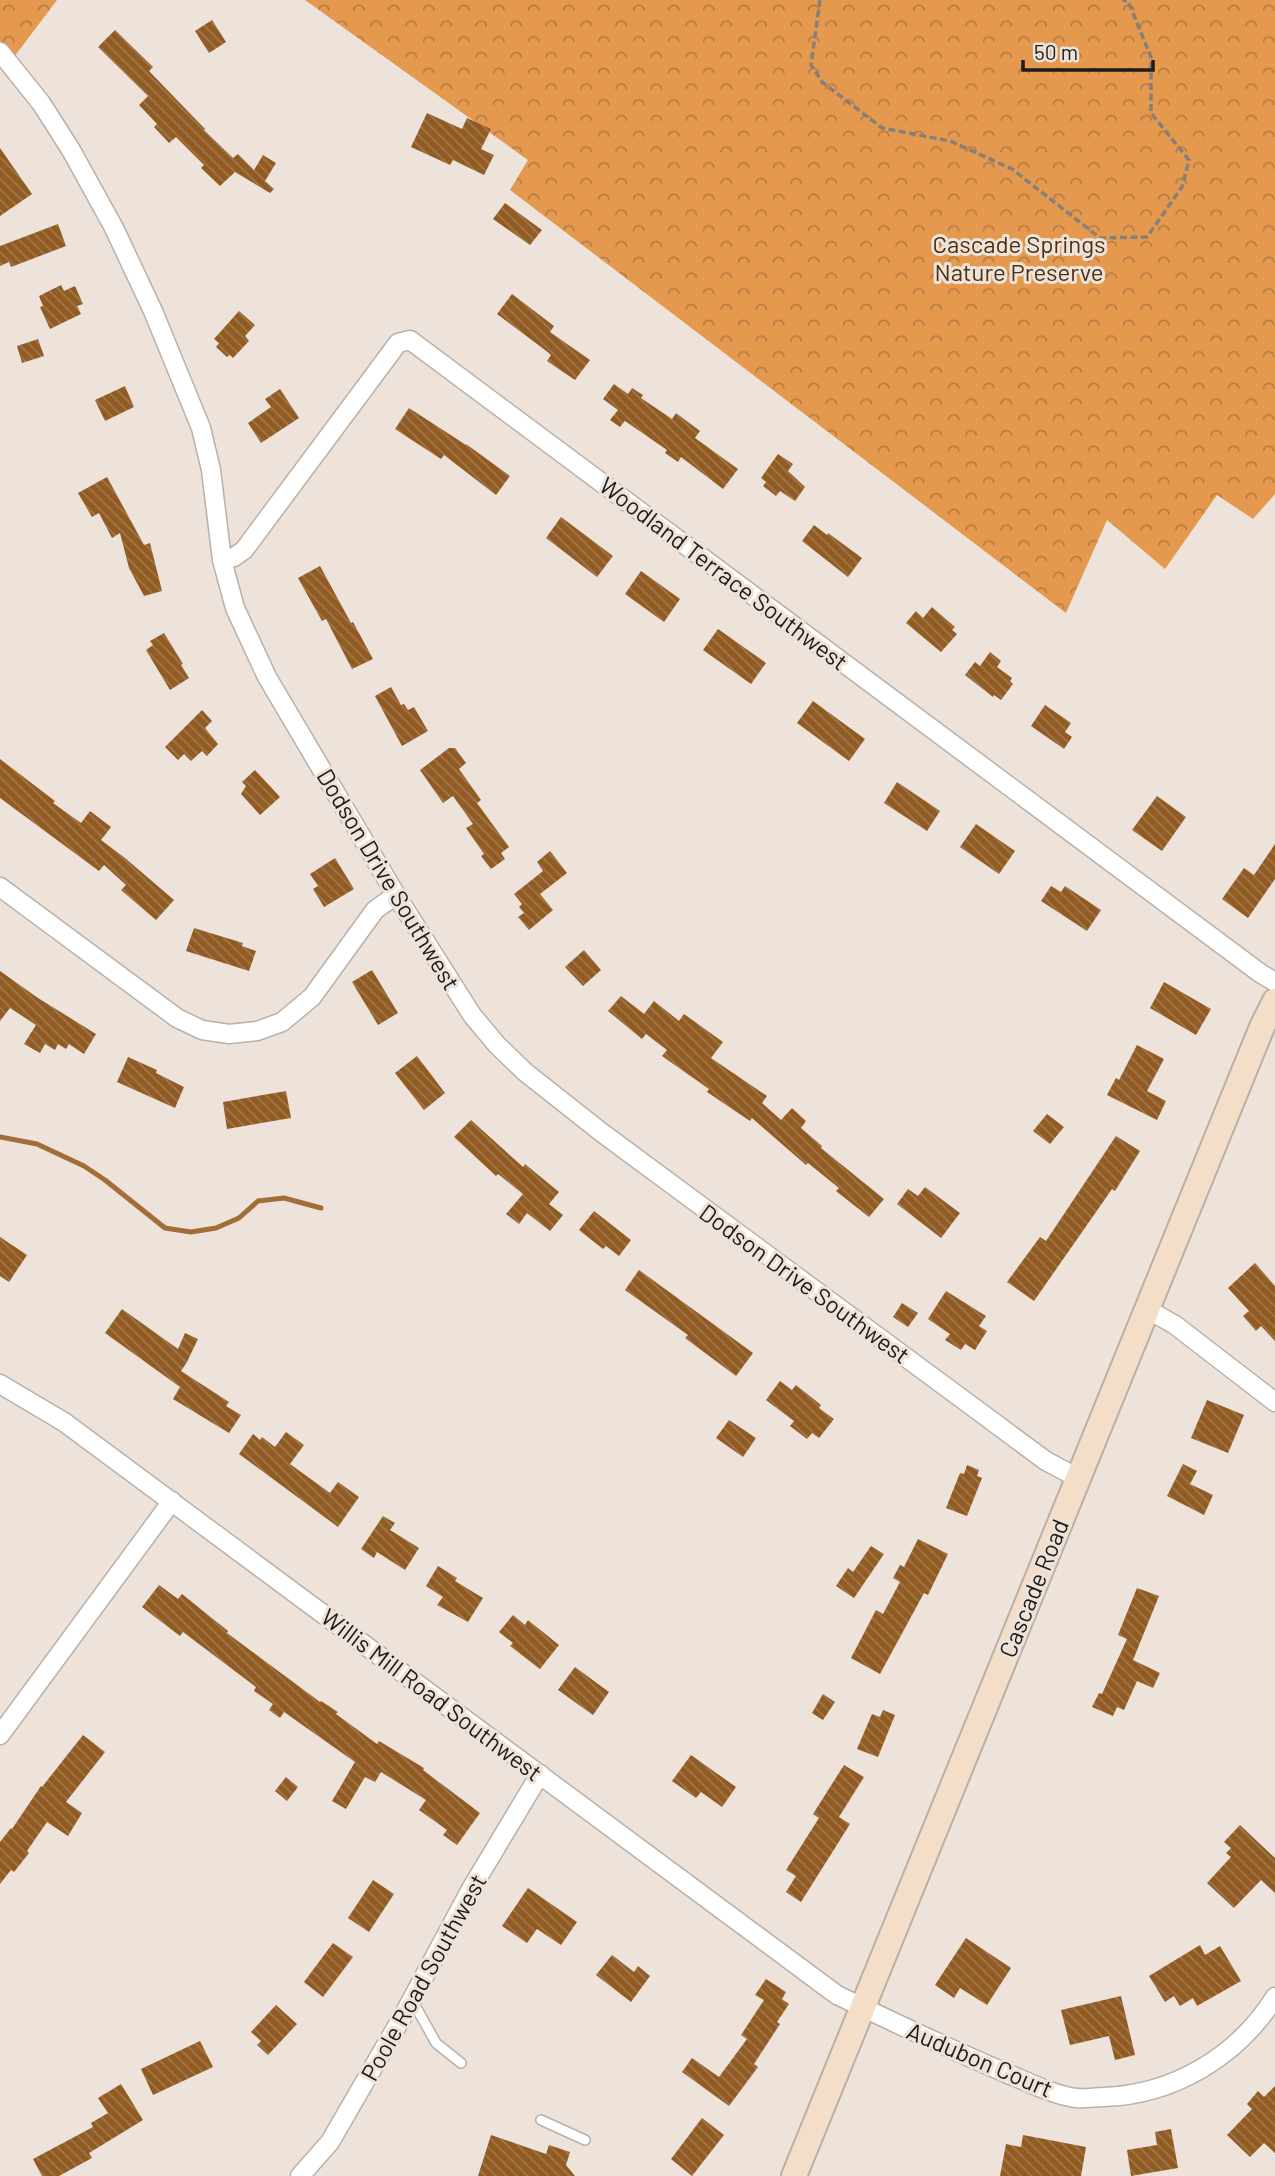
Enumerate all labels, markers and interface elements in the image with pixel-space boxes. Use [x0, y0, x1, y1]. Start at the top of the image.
scale bar [1023, 28, 1152, 72]
text: 50 m [1034, 39, 1078, 64]
park label: Cascade Springs Nature Preserve [933, 229, 1105, 286]
street label: Woodland Terrace Southwest [594, 470, 854, 676]
street label: Dodson Drive Southwest [311, 763, 467, 995]
street label: Dodson Drive Southwest [694, 1197, 916, 1369]
street label: Cascade Road [992, 1515, 1074, 1661]
street label: Willis Mill Road Southwest [316, 1602, 548, 1786]
street label: Poole Road Southwest [354, 1868, 492, 2086]
street label: Audubon Court [903, 2015, 1057, 2103]

